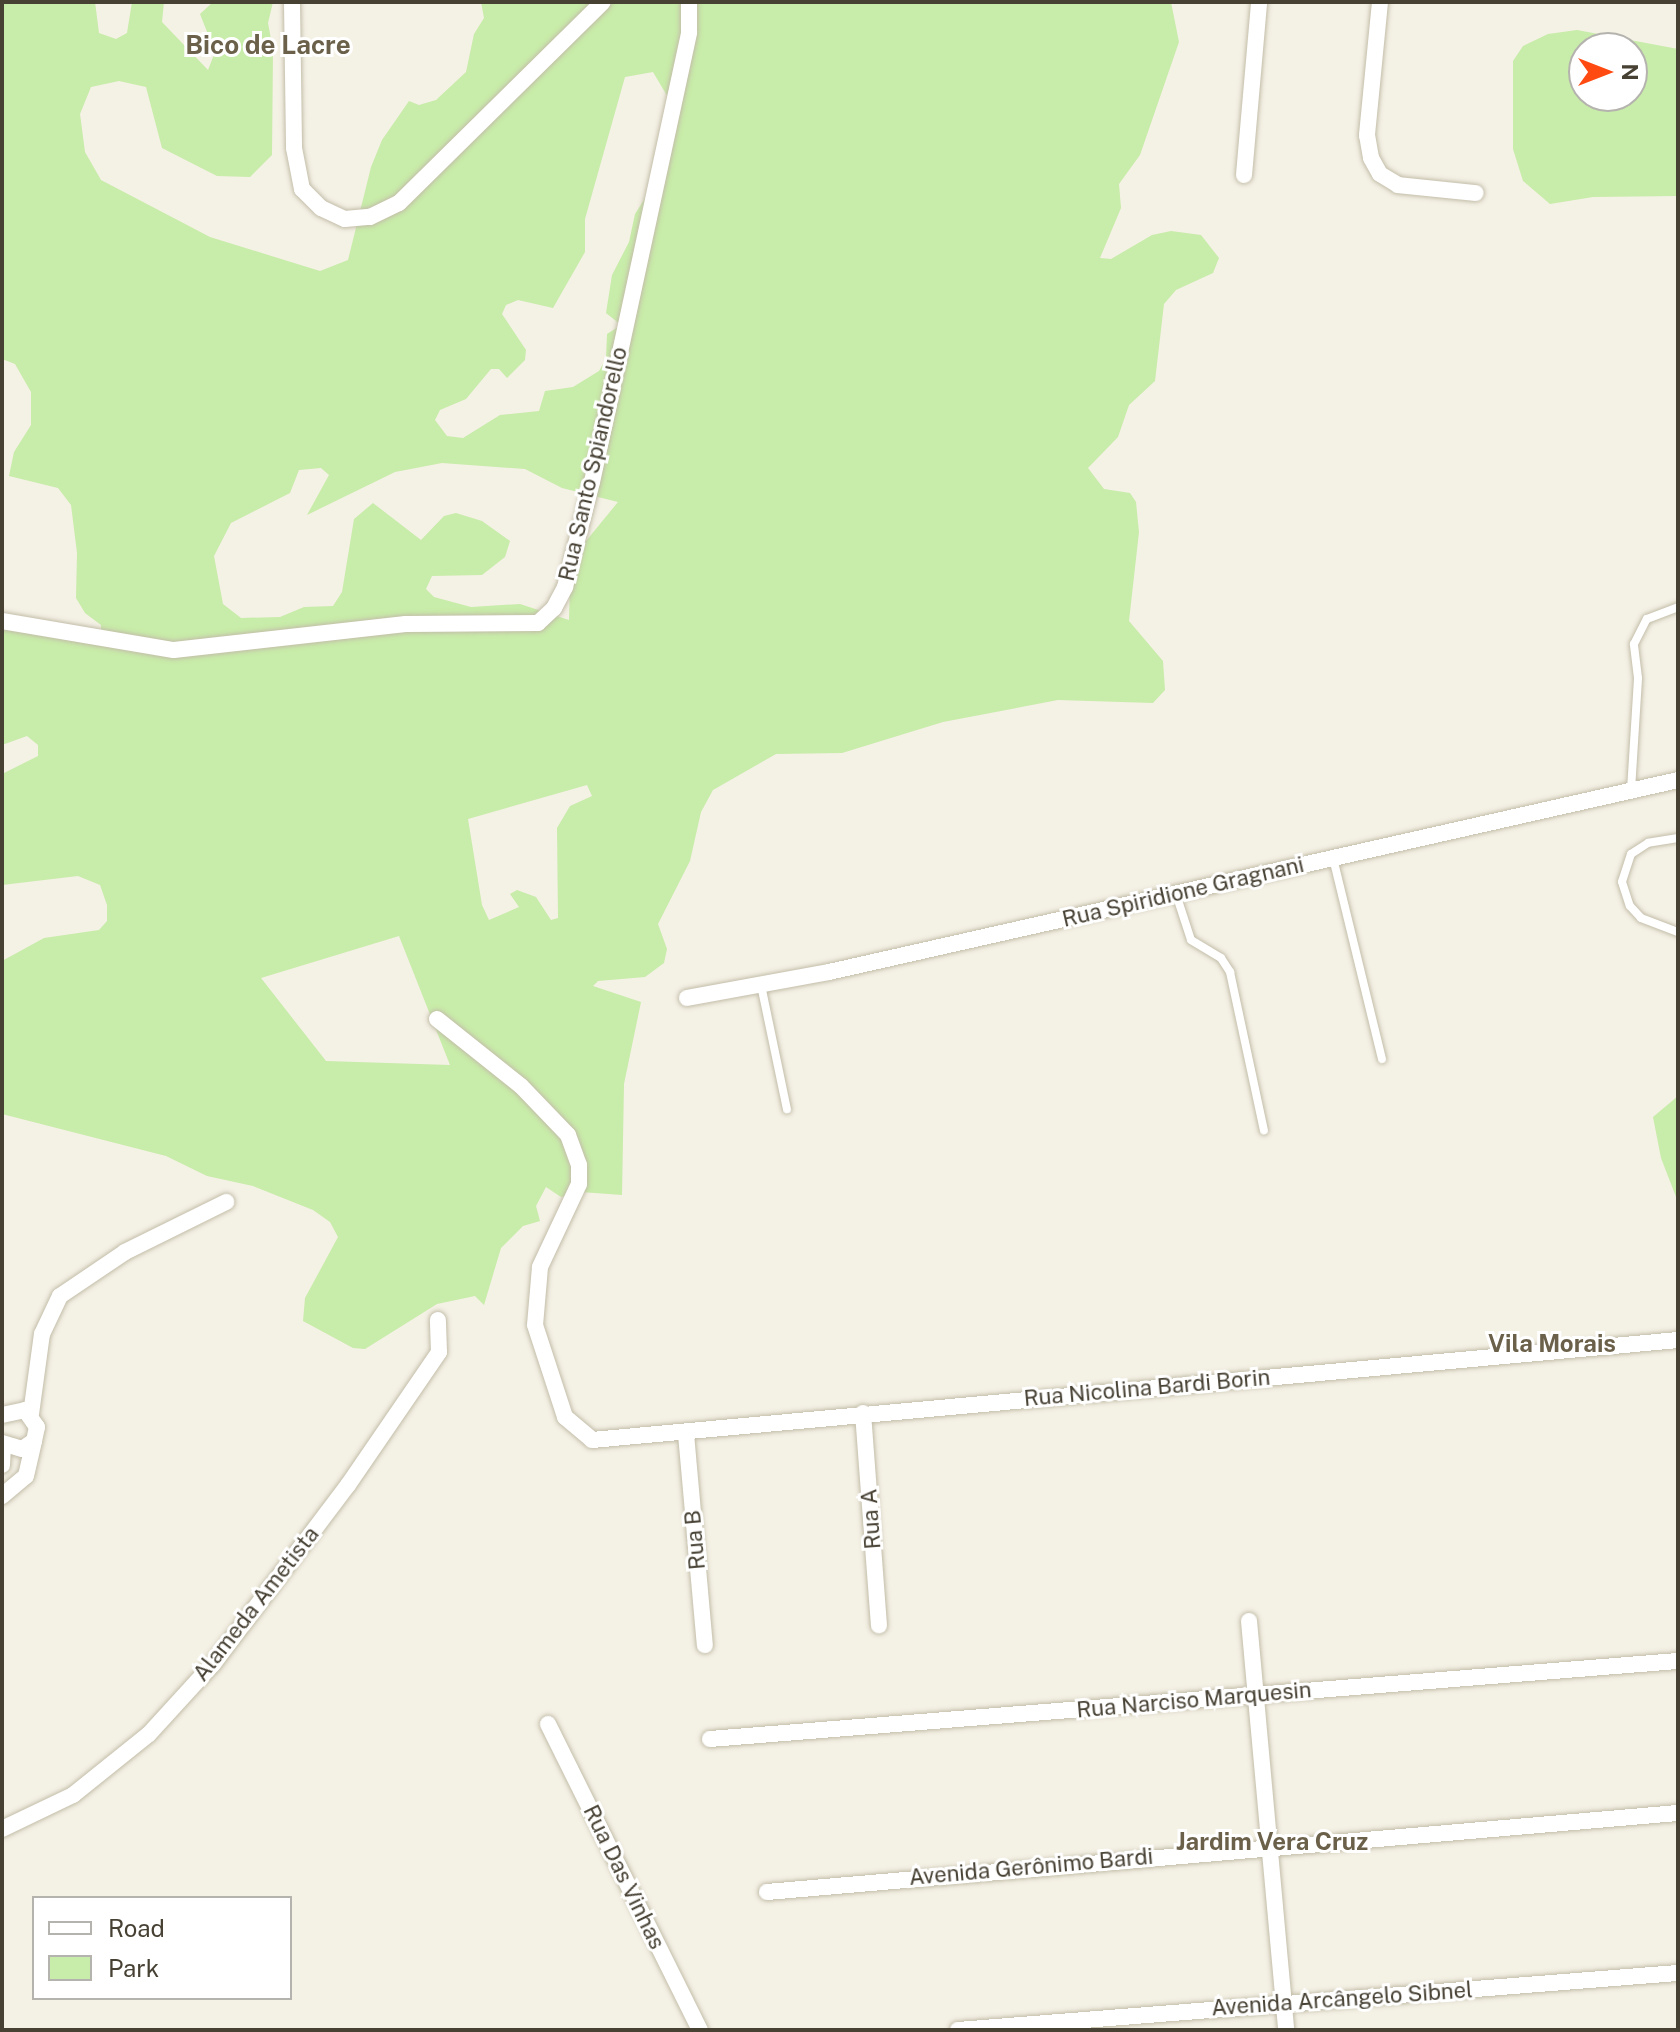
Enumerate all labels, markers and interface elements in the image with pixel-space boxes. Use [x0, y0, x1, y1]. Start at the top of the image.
district label: Bico de Lacre [185, 29, 351, 61]
north arrow [1568, 32, 1648, 112]
text: N [1617, 63, 1643, 81]
street label: Rua Santo Spiandorello [553, 344, 633, 584]
street label: Rua Spiridione Gragnani [1060, 851, 1306, 933]
district label: Vila Morais [1488, 1330, 1616, 1358]
street label: Rua Nicolina Bardi Borin [1023, 1364, 1271, 1412]
street label: Rua A [856, 1488, 886, 1550]
street label: Rua B [679, 1509, 711, 1571]
street label: Alameda Ametista [188, 1522, 324, 1686]
street label: Rua Narciso Marquesin [1075, 1677, 1313, 1723]
street label: Rua Das Vinhas [578, 1800, 670, 1954]
district label: Jardim Vera Cruz [1176, 1828, 1368, 1856]
street label: Avenida Gerônimo Bardi [908, 1843, 1154, 1891]
legend [32, 1896, 292, 2000]
text: Road [108, 1914, 165, 1942]
text: Park [108, 1954, 159, 1982]
street label: Avenida Arcângelo Sibnel [1210, 1977, 1474, 2021]

